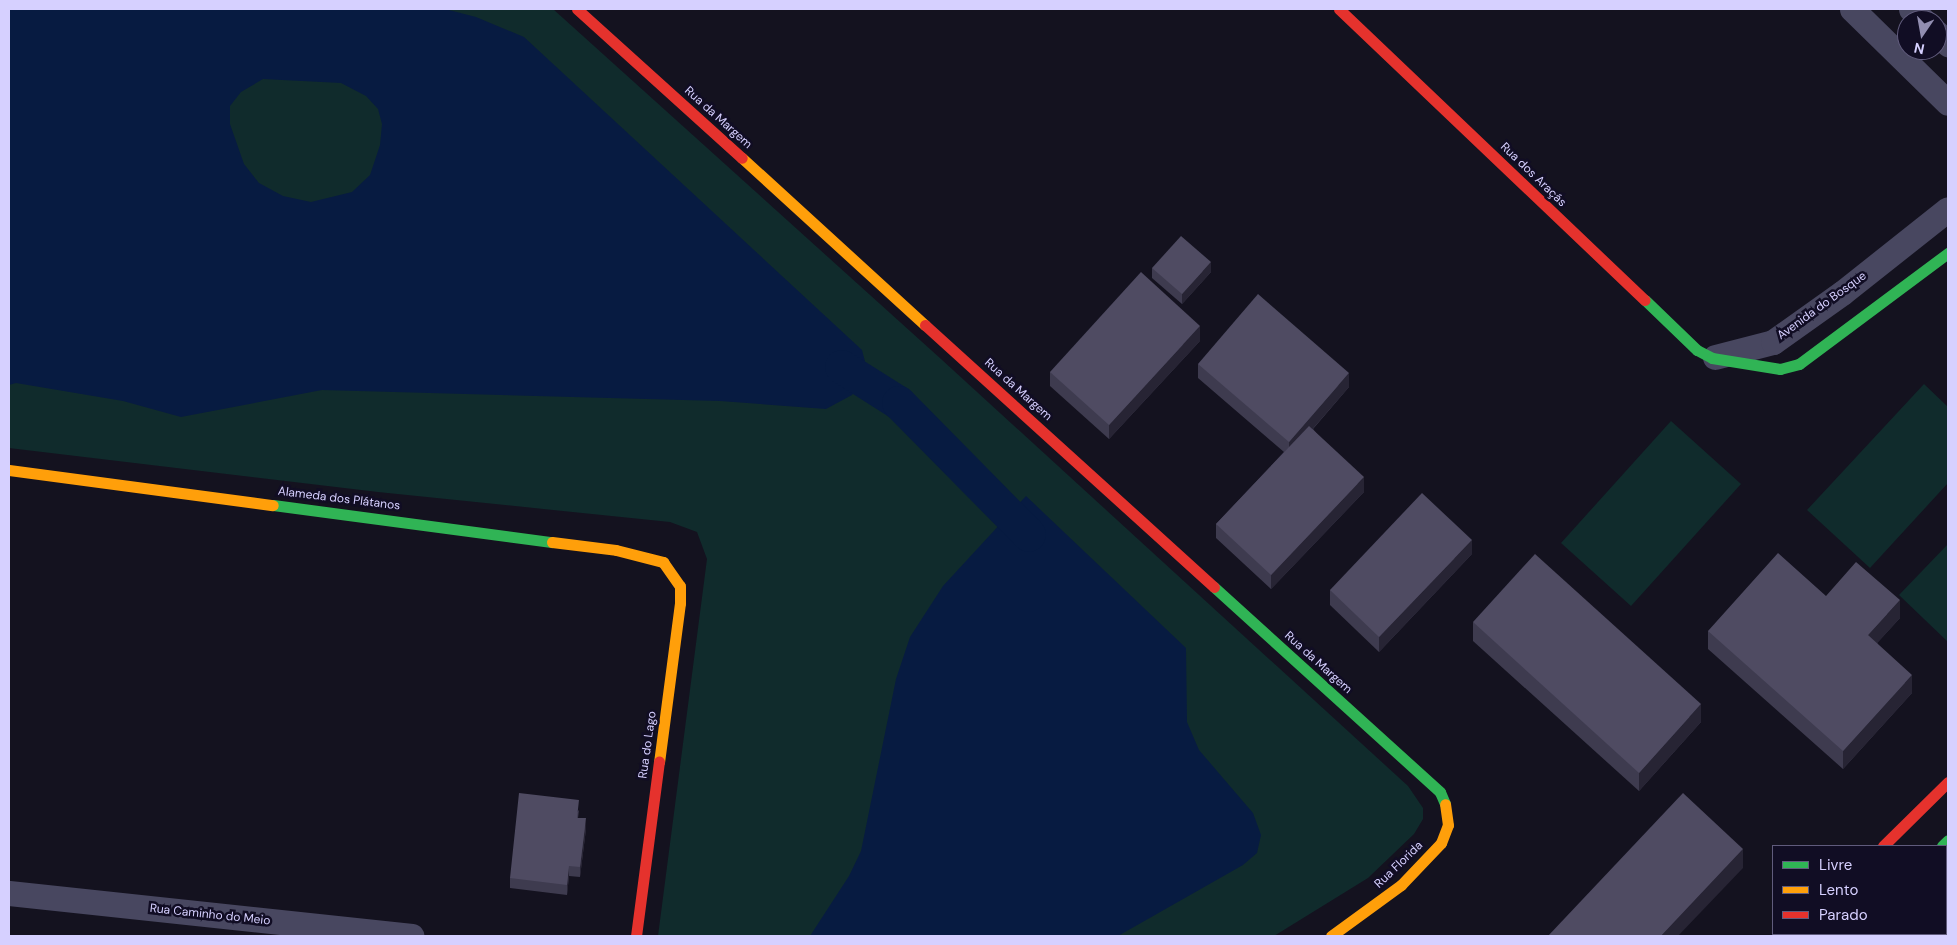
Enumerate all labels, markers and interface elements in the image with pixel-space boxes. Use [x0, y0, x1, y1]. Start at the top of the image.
north arrow [1897, 10, 1947, 60]
text: N [1912, 39, 1926, 59]
street label: Rua da Margem [681, 84, 755, 152]
street label: Rua dos Araçás [1497, 140, 1569, 210]
street label: Avenida do Bosque [1775, 269, 1869, 343]
street label: Rua da Margem [981, 356, 1055, 424]
street label: Alameda dos Plátanos [277, 484, 401, 514]
street label: Rua da Margem [1281, 629, 1355, 697]
street label: Rua do Lago [636, 710, 660, 780]
street label: Rua Florida [1372, 839, 1426, 891]
legend [1772, 845, 1947, 935]
text: Livre [1819, 855, 1852, 875]
text: Lento [1819, 880, 1858, 900]
street label: Rua Caminho do Meio [149, 902, 271, 928]
text: Parado [1819, 905, 1868, 925]

